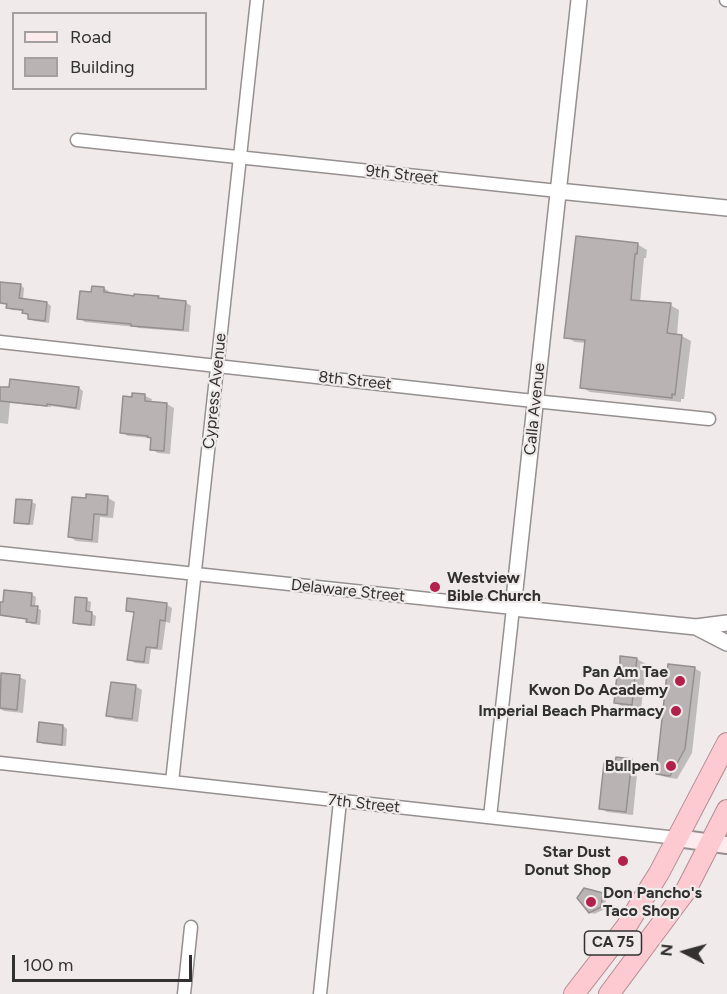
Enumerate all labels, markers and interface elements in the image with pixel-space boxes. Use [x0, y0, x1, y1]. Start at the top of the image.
legend [12, 12, 207, 90]
text: Road [70, 26, 111, 48]
text: Building [70, 56, 135, 78]
street label: 9th Street [365, 162, 439, 188]
street label: Cypress Avenue [199, 332, 231, 450]
street label: Calla Avenue [521, 362, 549, 456]
street label: 8th Street [317, 368, 393, 394]
place label: Westview Bible Church [447, 568, 541, 606]
street label: Delaware Street [290, 575, 406, 607]
marker: Westview Bible Church [428, 580, 442, 594]
place label: Pan Am Tae Kwon Do Academy [528, 662, 668, 700]
marker: Pan Am Tae Kwon Do Academy [673, 674, 687, 688]
place label: Imperial Beach Pharmacy [478, 701, 664, 721]
marker: Imperial Beach Pharmacy [669, 704, 683, 718]
place label: Bullpen [605, 756, 659, 776]
marker: Bullpen [664, 759, 678, 773]
street label: 7th Street [327, 791, 401, 817]
place label: Star Dust Donut Shop [524, 842, 611, 880]
marker: Star Dust Donut Shop [616, 854, 630, 868]
place label: Don Pancho's Taco Shop [603, 883, 702, 921]
marker: Don Pancho's Taco Shop [584, 895, 598, 909]
north arrow [655, 922, 715, 982]
road number: CA 75 [584, 931, 642, 955]
scale bar [15, 943, 195, 981]
text: N [657, 943, 677, 957]
text: 100 m [23, 954, 73, 976]

